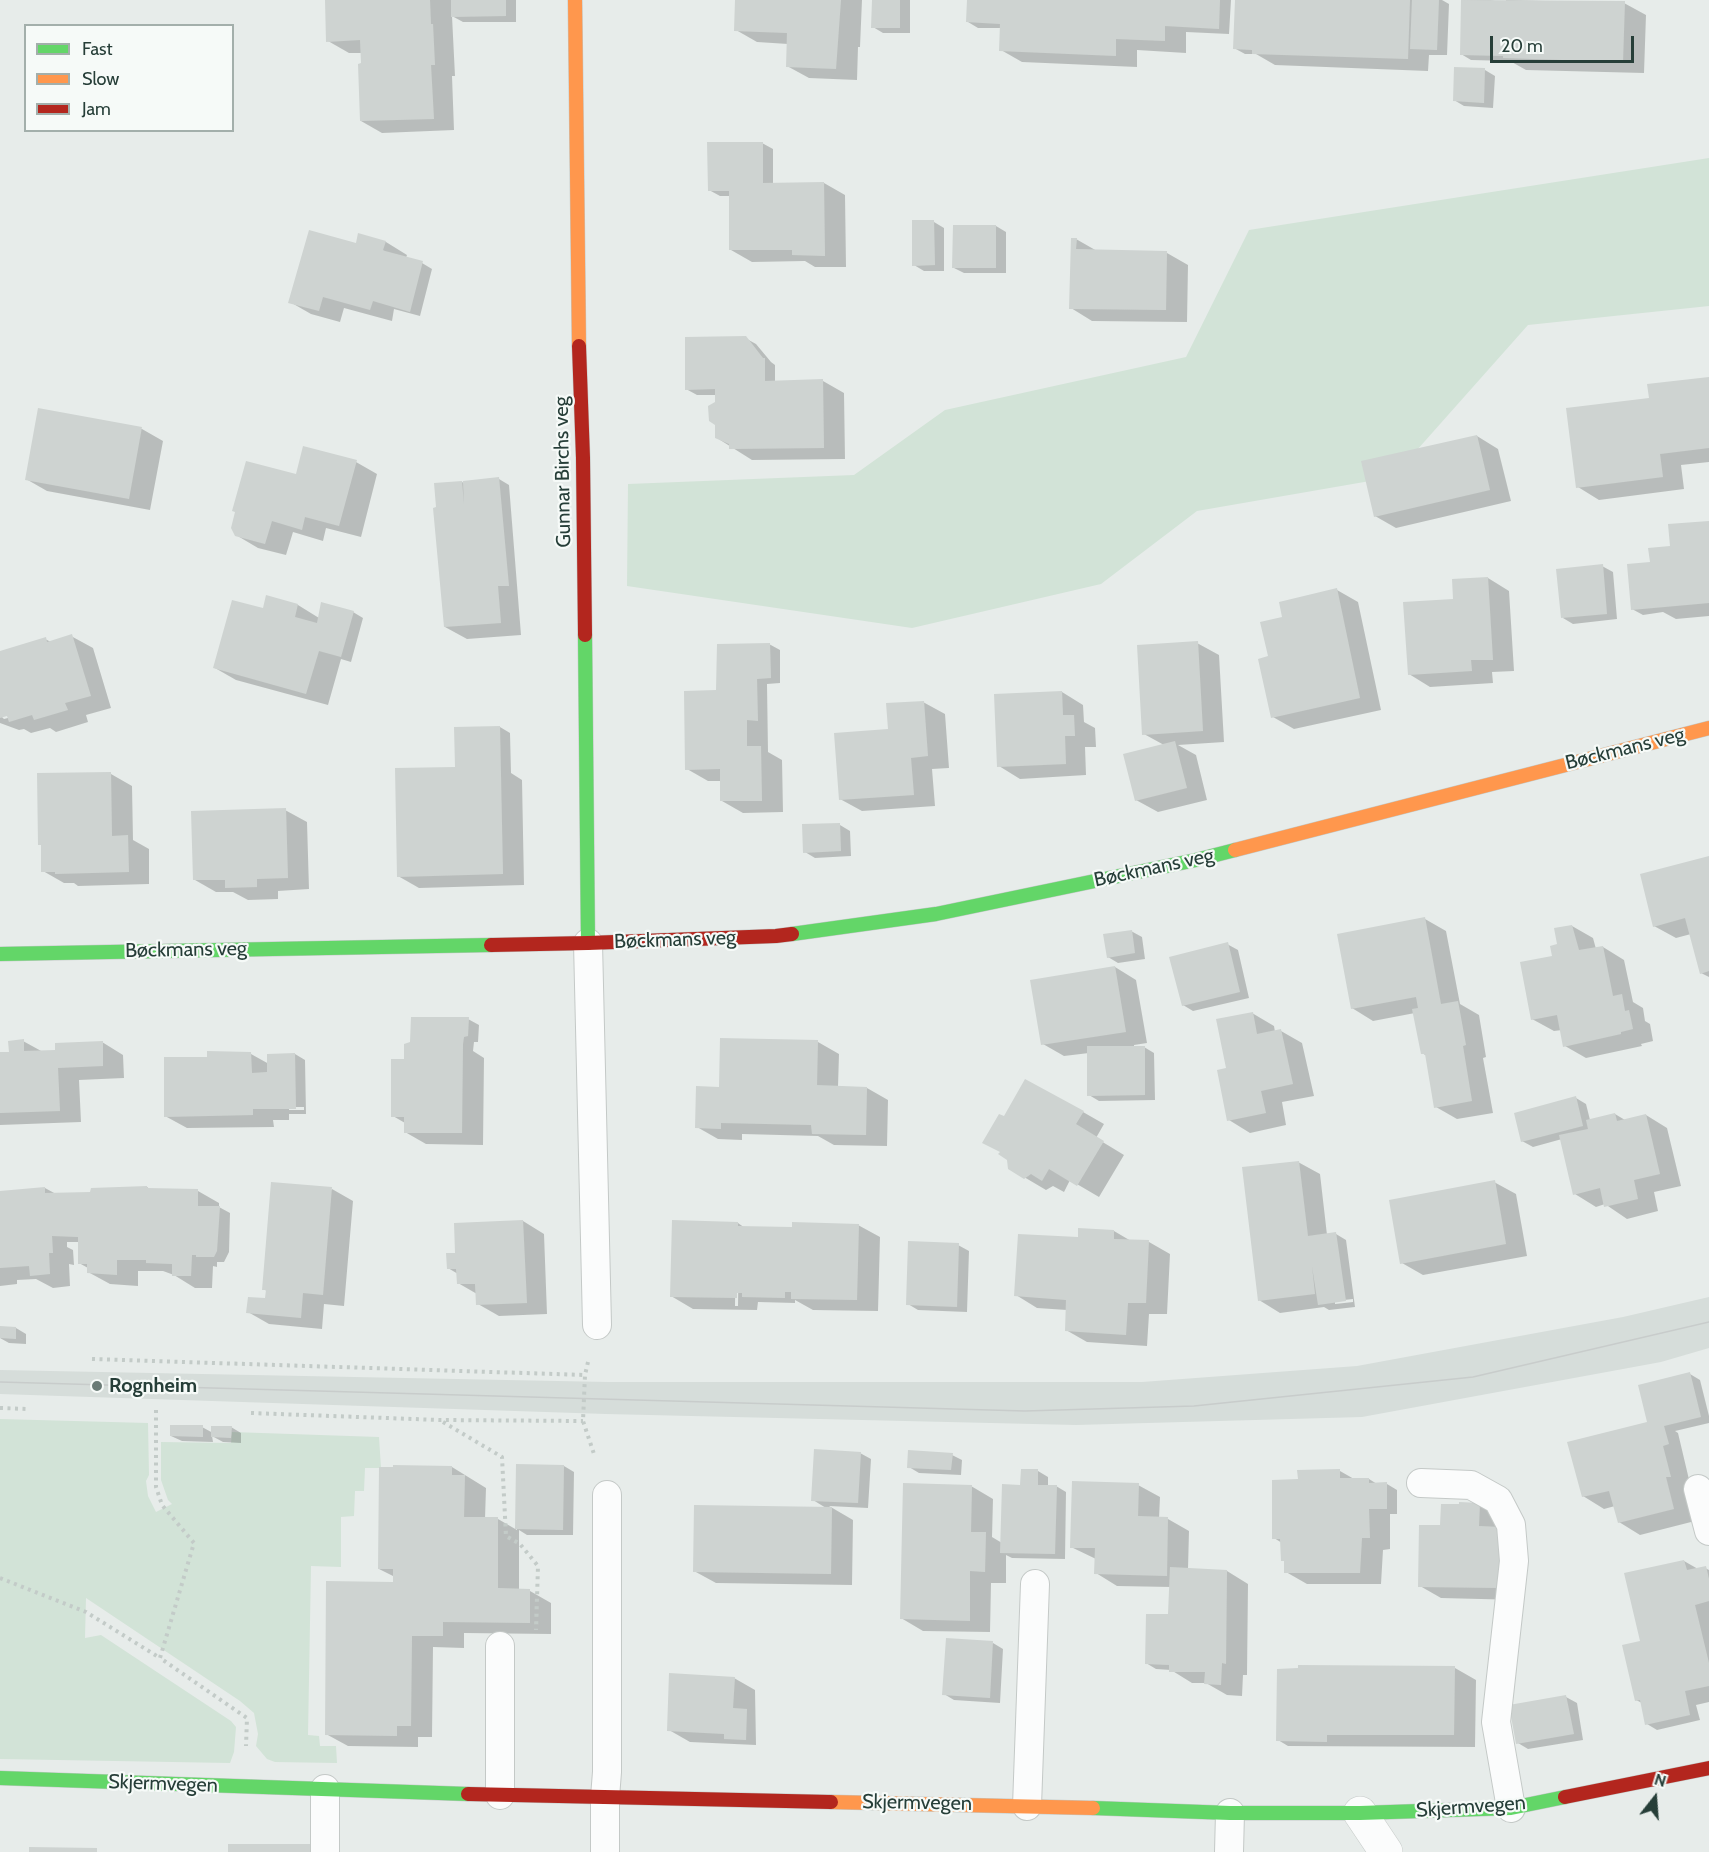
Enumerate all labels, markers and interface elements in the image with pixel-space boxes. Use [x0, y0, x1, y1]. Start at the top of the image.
legend [24, 24, 234, 132]
scale bar [1493, 24, 1637, 62]
text: 20 m [1501, 35, 1543, 57]
text: Fast [82, 38, 113, 60]
text: Slow [82, 68, 119, 90]
text: Jam [82, 98, 111, 120]
street label: Gunnar Birchs veg [550, 396, 576, 548]
street label: Bøckmans veg [1563, 723, 1687, 775]
street label: Bøckmans veg [1092, 844, 1216, 892]
street label: Bøckmans veg [614, 926, 736, 954]
street label: Bøckmans veg [125, 937, 247, 963]
place label: Rognheim [109, 1374, 197, 1398]
marker: Rognheim [90, 1379, 104, 1393]
north arrow [1625, 1768, 1685, 1828]
street label: Skjermvegen [108, 1770, 218, 1798]
text: N [1652, 1770, 1669, 1791]
street label: Skjermvegen [862, 1790, 972, 1816]
street label: Skjermvegen [1415, 1791, 1527, 1823]

